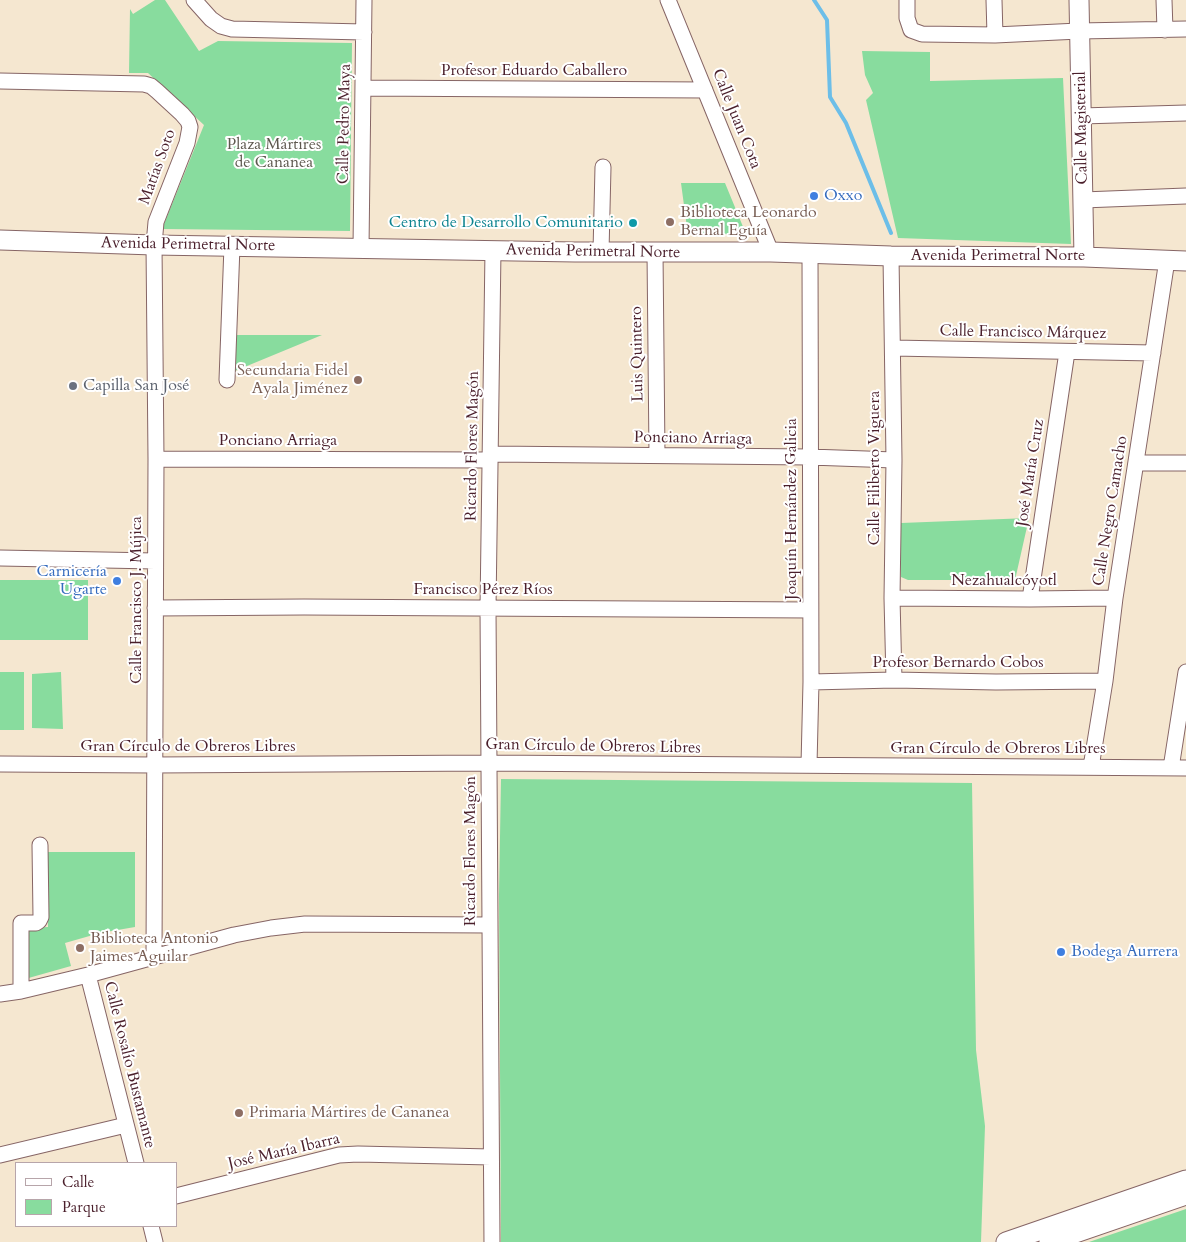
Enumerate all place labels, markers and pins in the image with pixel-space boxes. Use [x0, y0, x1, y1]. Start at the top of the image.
place label: Oxxo [824, 186, 862, 206]
marker: Oxxo [808, 190, 820, 202]
place label: Biblioteca Leonardo Bernal Eguía [680, 203, 817, 241]
place label: Centro de Desarrollo Comunitario [389, 213, 623, 233]
marker: Biblioteca Leonardo Bernal Eguía [664, 216, 676, 228]
marker: Centro de Desarrollo Comunitario [627, 217, 639, 229]
place label: Secundaria Fidel Ayala Jiménez [237, 361, 348, 399]
marker: Secundaria Fidel Ayala Jiménez [352, 374, 364, 386]
place label: Capilla San José [83, 376, 190, 396]
marker: Capilla San José [67, 380, 79, 392]
place label: Carnicería Ugarte [37, 562, 107, 600]
marker: Carnicería Ugarte [111, 575, 123, 587]
place label: Biblioteca Antonio Jaimes Aguilar [90, 929, 218, 967]
marker: Biblioteca Antonio Jaimes Aguilar [74, 942, 86, 954]
place label: Bodega Aurrera [1071, 942, 1178, 962]
marker: Bodega Aurrera [1055, 946, 1067, 958]
place label: Primaria Mártires de Cananea [249, 1103, 449, 1123]
marker: Primaria Mártires de Cananea [233, 1107, 245, 1119]

